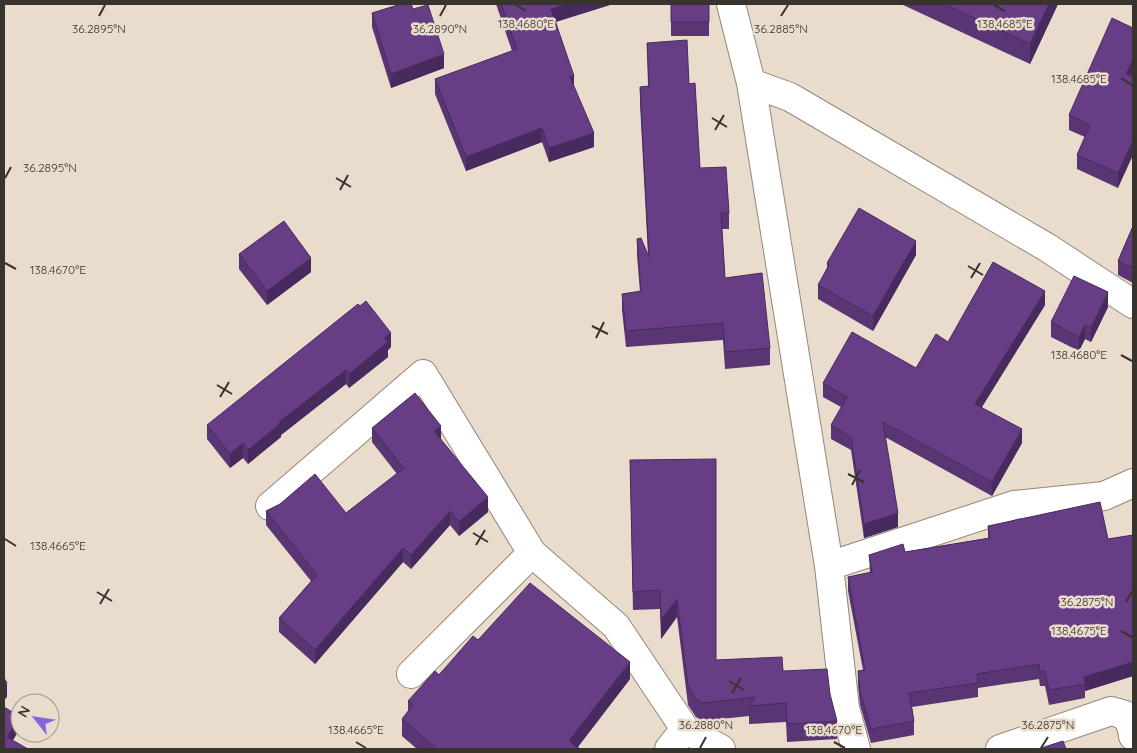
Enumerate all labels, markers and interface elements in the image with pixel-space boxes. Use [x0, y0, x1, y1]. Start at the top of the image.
text: 138.4680°E [498, 16, 554, 31]
text: 138.4685°E [977, 16, 1033, 31]
text: 36.2895°N [72, 21, 126, 36]
text: 36.2890°N [413, 21, 467, 36]
text: 36.2885°N [754, 21, 808, 36]
text: 138.4685°E [1051, 71, 1107, 86]
text: 36.2895°N [23, 160, 77, 175]
text: 138.4670°E [30, 262, 86, 277]
text: 138.4680°E [1051, 347, 1107, 362]
text: 138.4665°E [30, 538, 86, 553]
text: 36.2875°N [1060, 594, 1114, 609]
text: 138.4675°E [1051, 623, 1107, 638]
north arrow [10, 693, 60, 743]
text: N [13, 703, 34, 720]
text: 36.2880°N [679, 717, 733, 732]
text: 36.2875°N [1021, 717, 1075, 732]
text: 138.4665°E [328, 722, 384, 737]
text: 138.4670°E [806, 722, 862, 737]

